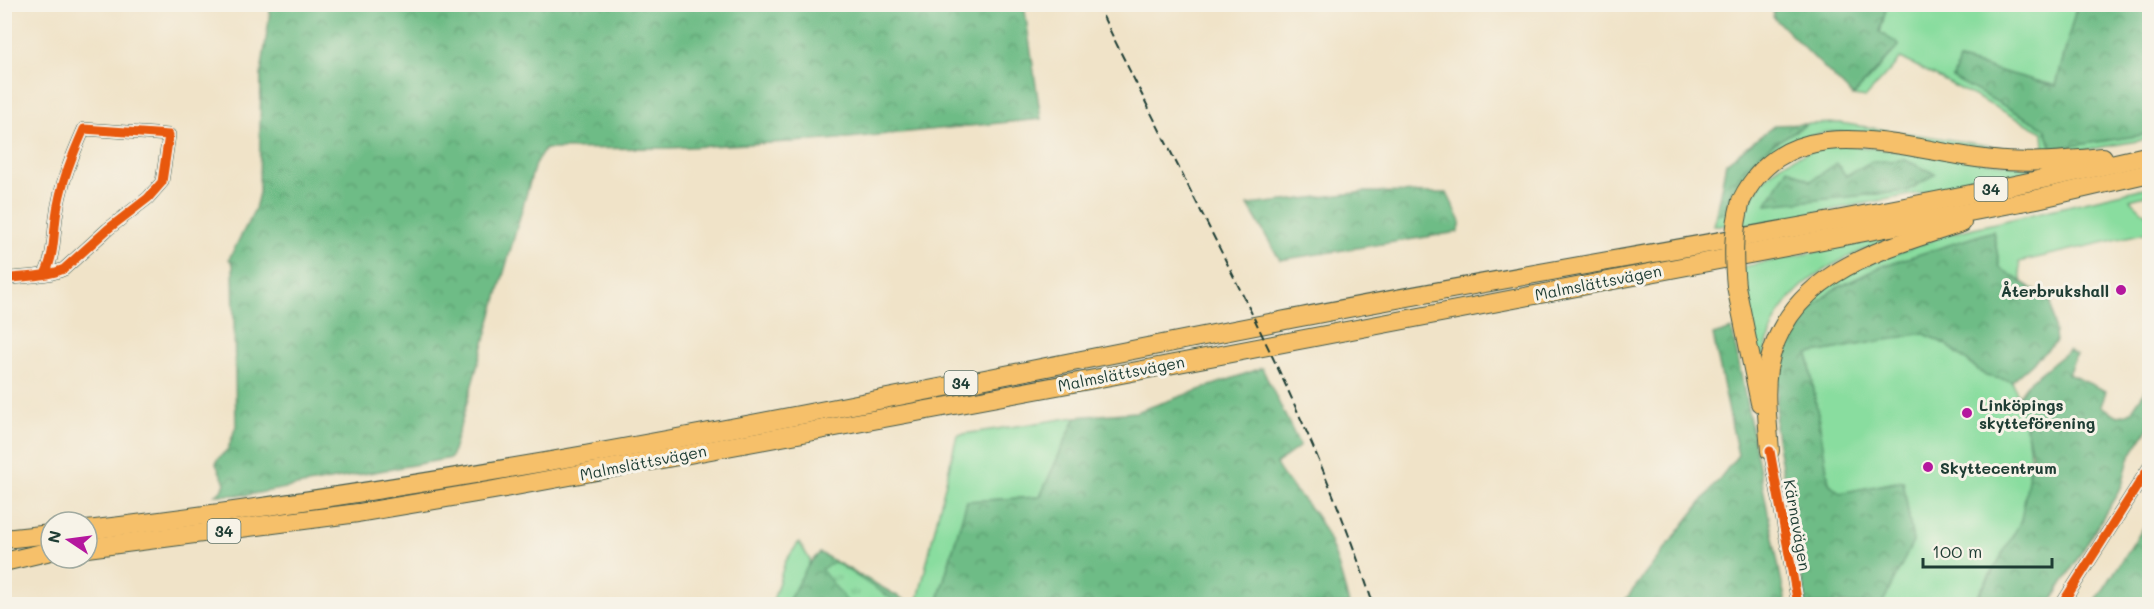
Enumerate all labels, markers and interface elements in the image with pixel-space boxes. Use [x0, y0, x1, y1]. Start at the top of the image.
road number: 34 [1974, 177, 2008, 201]
street label: Malmslättsvägen [1533, 259, 1663, 305]
place label: Återbrukshall [2001, 280, 2109, 301]
marker: Återbrukshall [2114, 283, 2128, 297]
street label: Malmslättsvägen [1056, 350, 1186, 396]
road number: 34 [944, 371, 978, 395]
place label: Linköpings skytteförening [1979, 394, 2095, 433]
marker: Linköpings skytteförening [1960, 406, 1974, 420]
street label: Malmslättsvägen [578, 439, 708, 485]
place label: Skyttecentrum [1940, 457, 2057, 478]
marker: Skyttecentrum [1921, 460, 1935, 474]
street label: Kärnavägen [1780, 478, 1816, 572]
north arrow [39, 510, 99, 570]
road number: 34 [208, 519, 240, 543]
text: N [42, 528, 65, 545]
scale bar [1923, 531, 2052, 569]
text: 100 m [1932, 539, 1982, 563]

